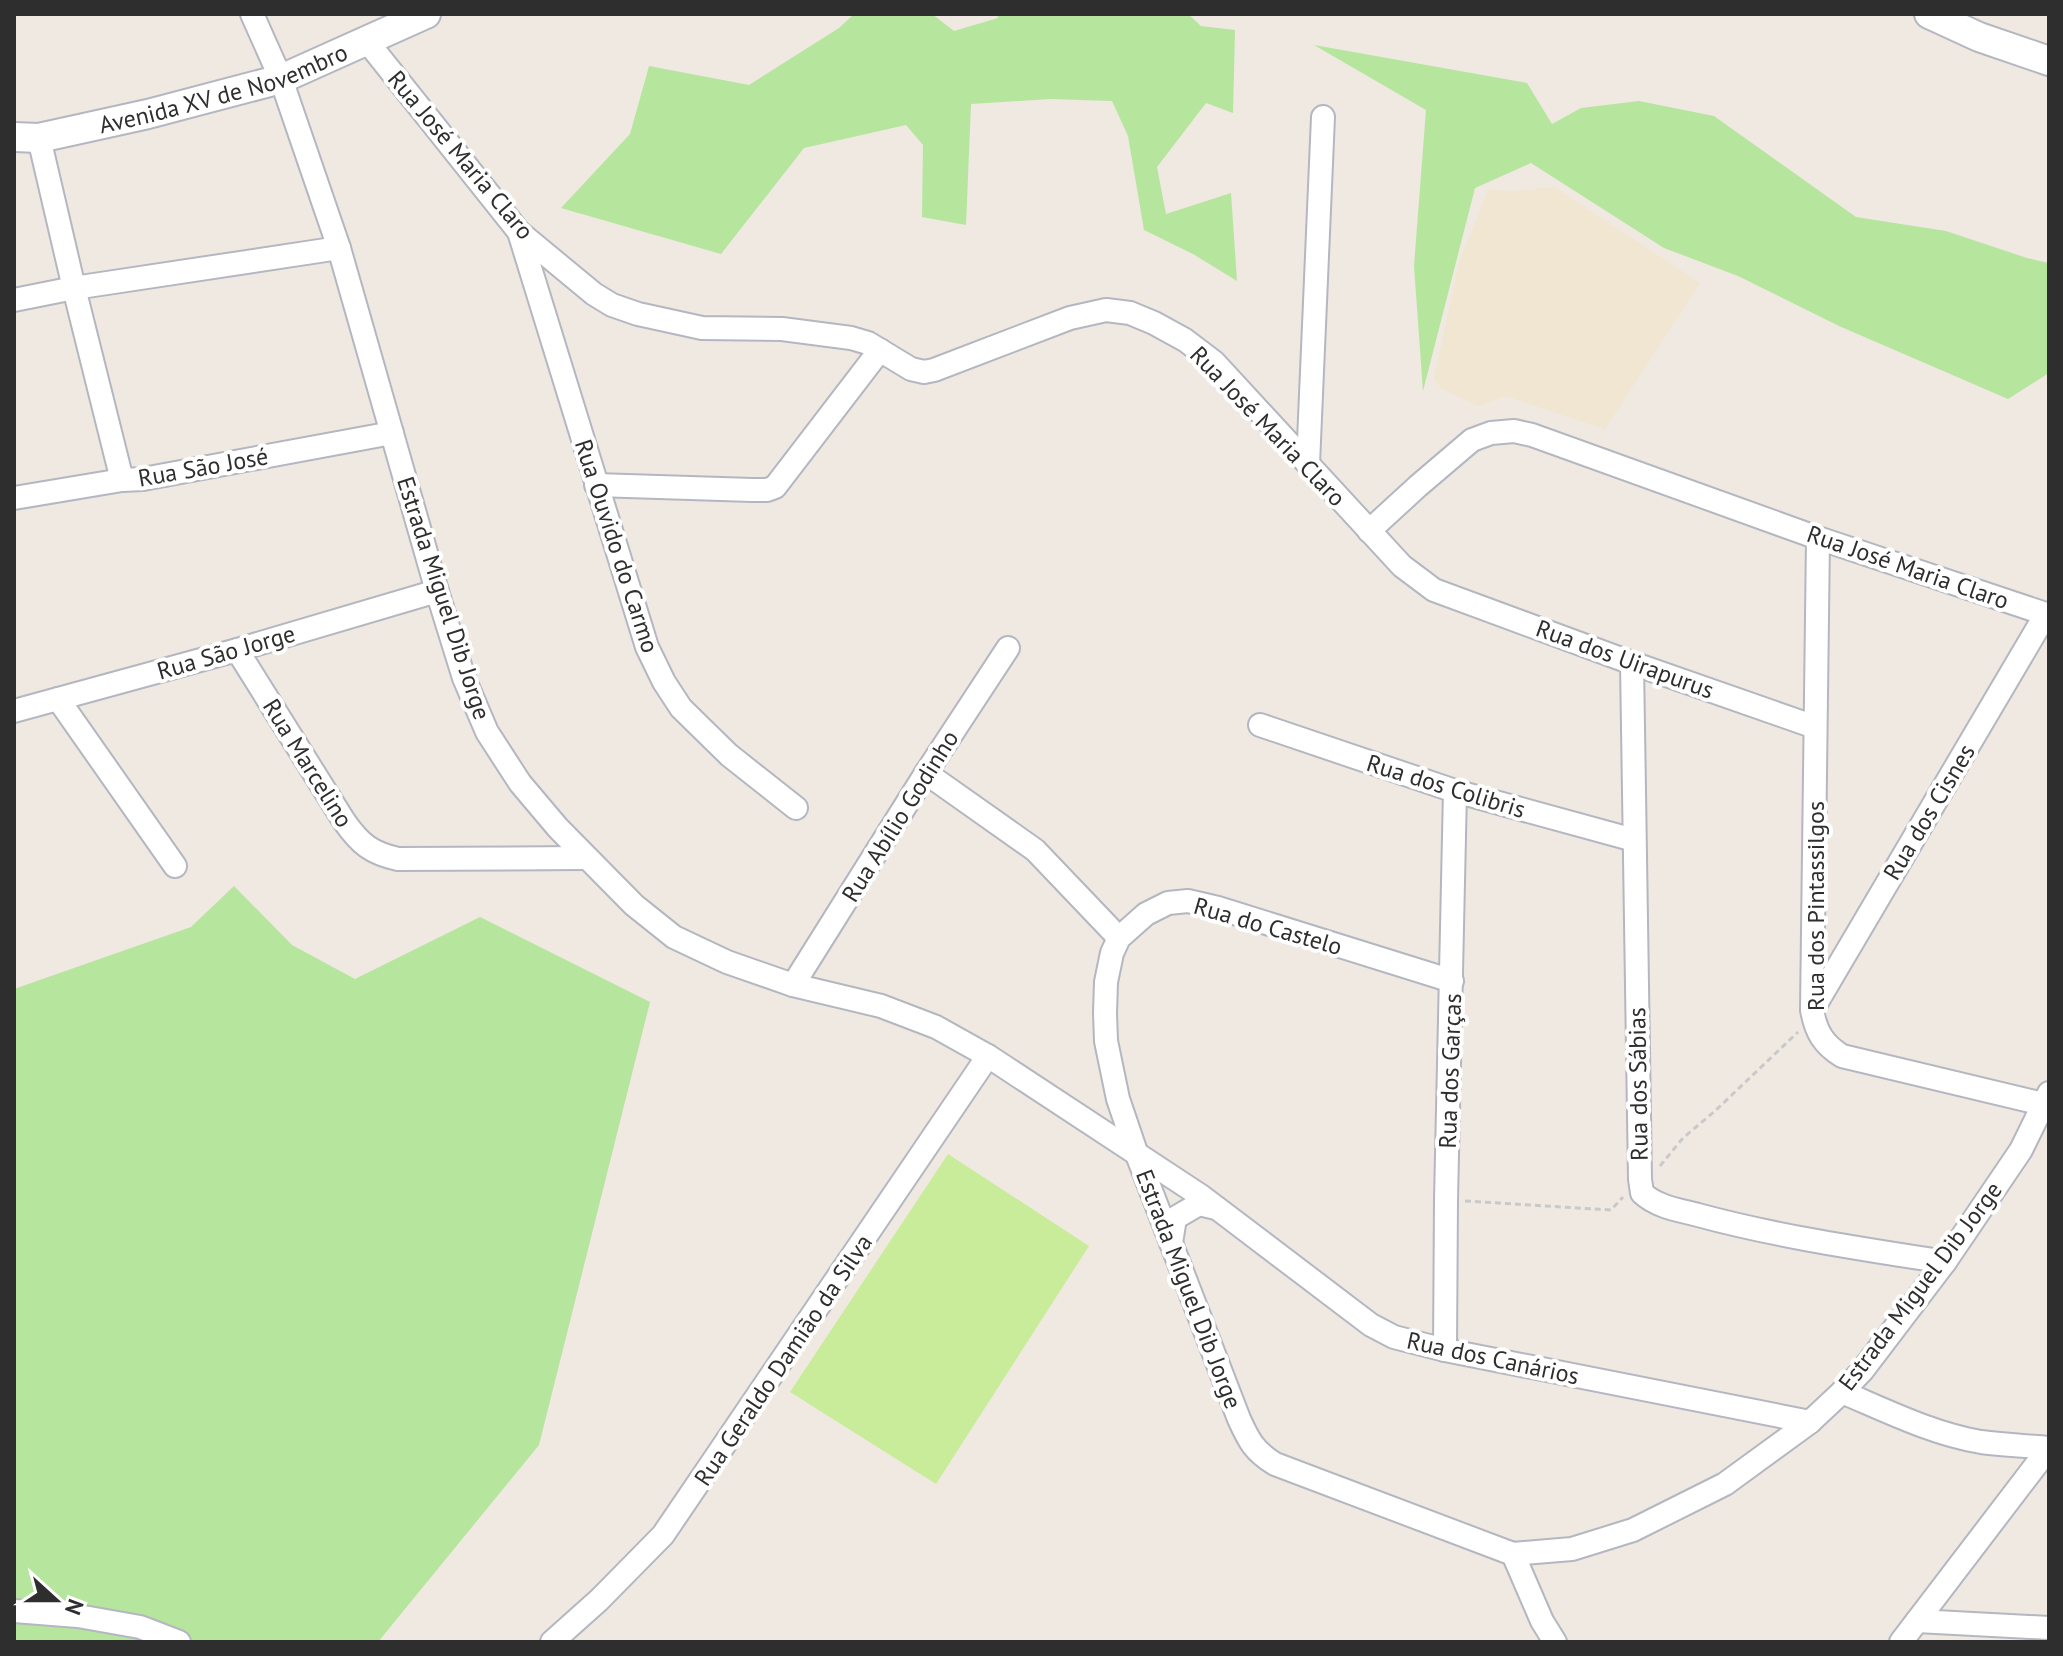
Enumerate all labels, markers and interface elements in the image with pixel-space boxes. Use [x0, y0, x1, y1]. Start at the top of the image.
street label: Avenida XV de Novembro [96, 36, 352, 140]
street label: Rua José Maria Claro [381, 64, 541, 246]
street label: Rua José Maria Claro [1183, 339, 1353, 513]
street label: Rua Ouvido do Carmo [568, 435, 666, 657]
street label: Rua São José [136, 440, 270, 494]
street label: Estrada Miguel Dib Jorge [390, 473, 498, 723]
street label: Rua José Maria Claro [1803, 518, 2013, 616]
street label: Rua dos Uirapurus [1532, 612, 1718, 706]
street label: Rua São Jorge [153, 617, 299, 687]
street label: Rua Marcelino [256, 693, 360, 833]
street label: Rua Abílio Godinho [835, 724, 965, 908]
street label: Rua dos Cisnes [1876, 738, 1982, 886]
street label: Rua dos Colibris [1363, 747, 1529, 825]
street label: Rua dos Pintassilgos [1800, 801, 1831, 1011]
street label: Rua do Castelo [1190, 890, 1346, 962]
street label: Rua dos Garças [1432, 993, 1468, 1149]
street label: Rua dos Sábias [1621, 1007, 1655, 1161]
street label: Estrada Miguel Dib Jorge [1129, 1165, 1249, 1413]
street label: Estrada Miguel Dib Jorge [1831, 1175, 2009, 1397]
street label: Rua Geraldo Damião da Silva [687, 1228, 879, 1492]
street label: Rua dos Canários [1404, 1325, 1582, 1391]
north arrow [16, 1560, 96, 1640]
text: N [59, 1595, 90, 1619]

